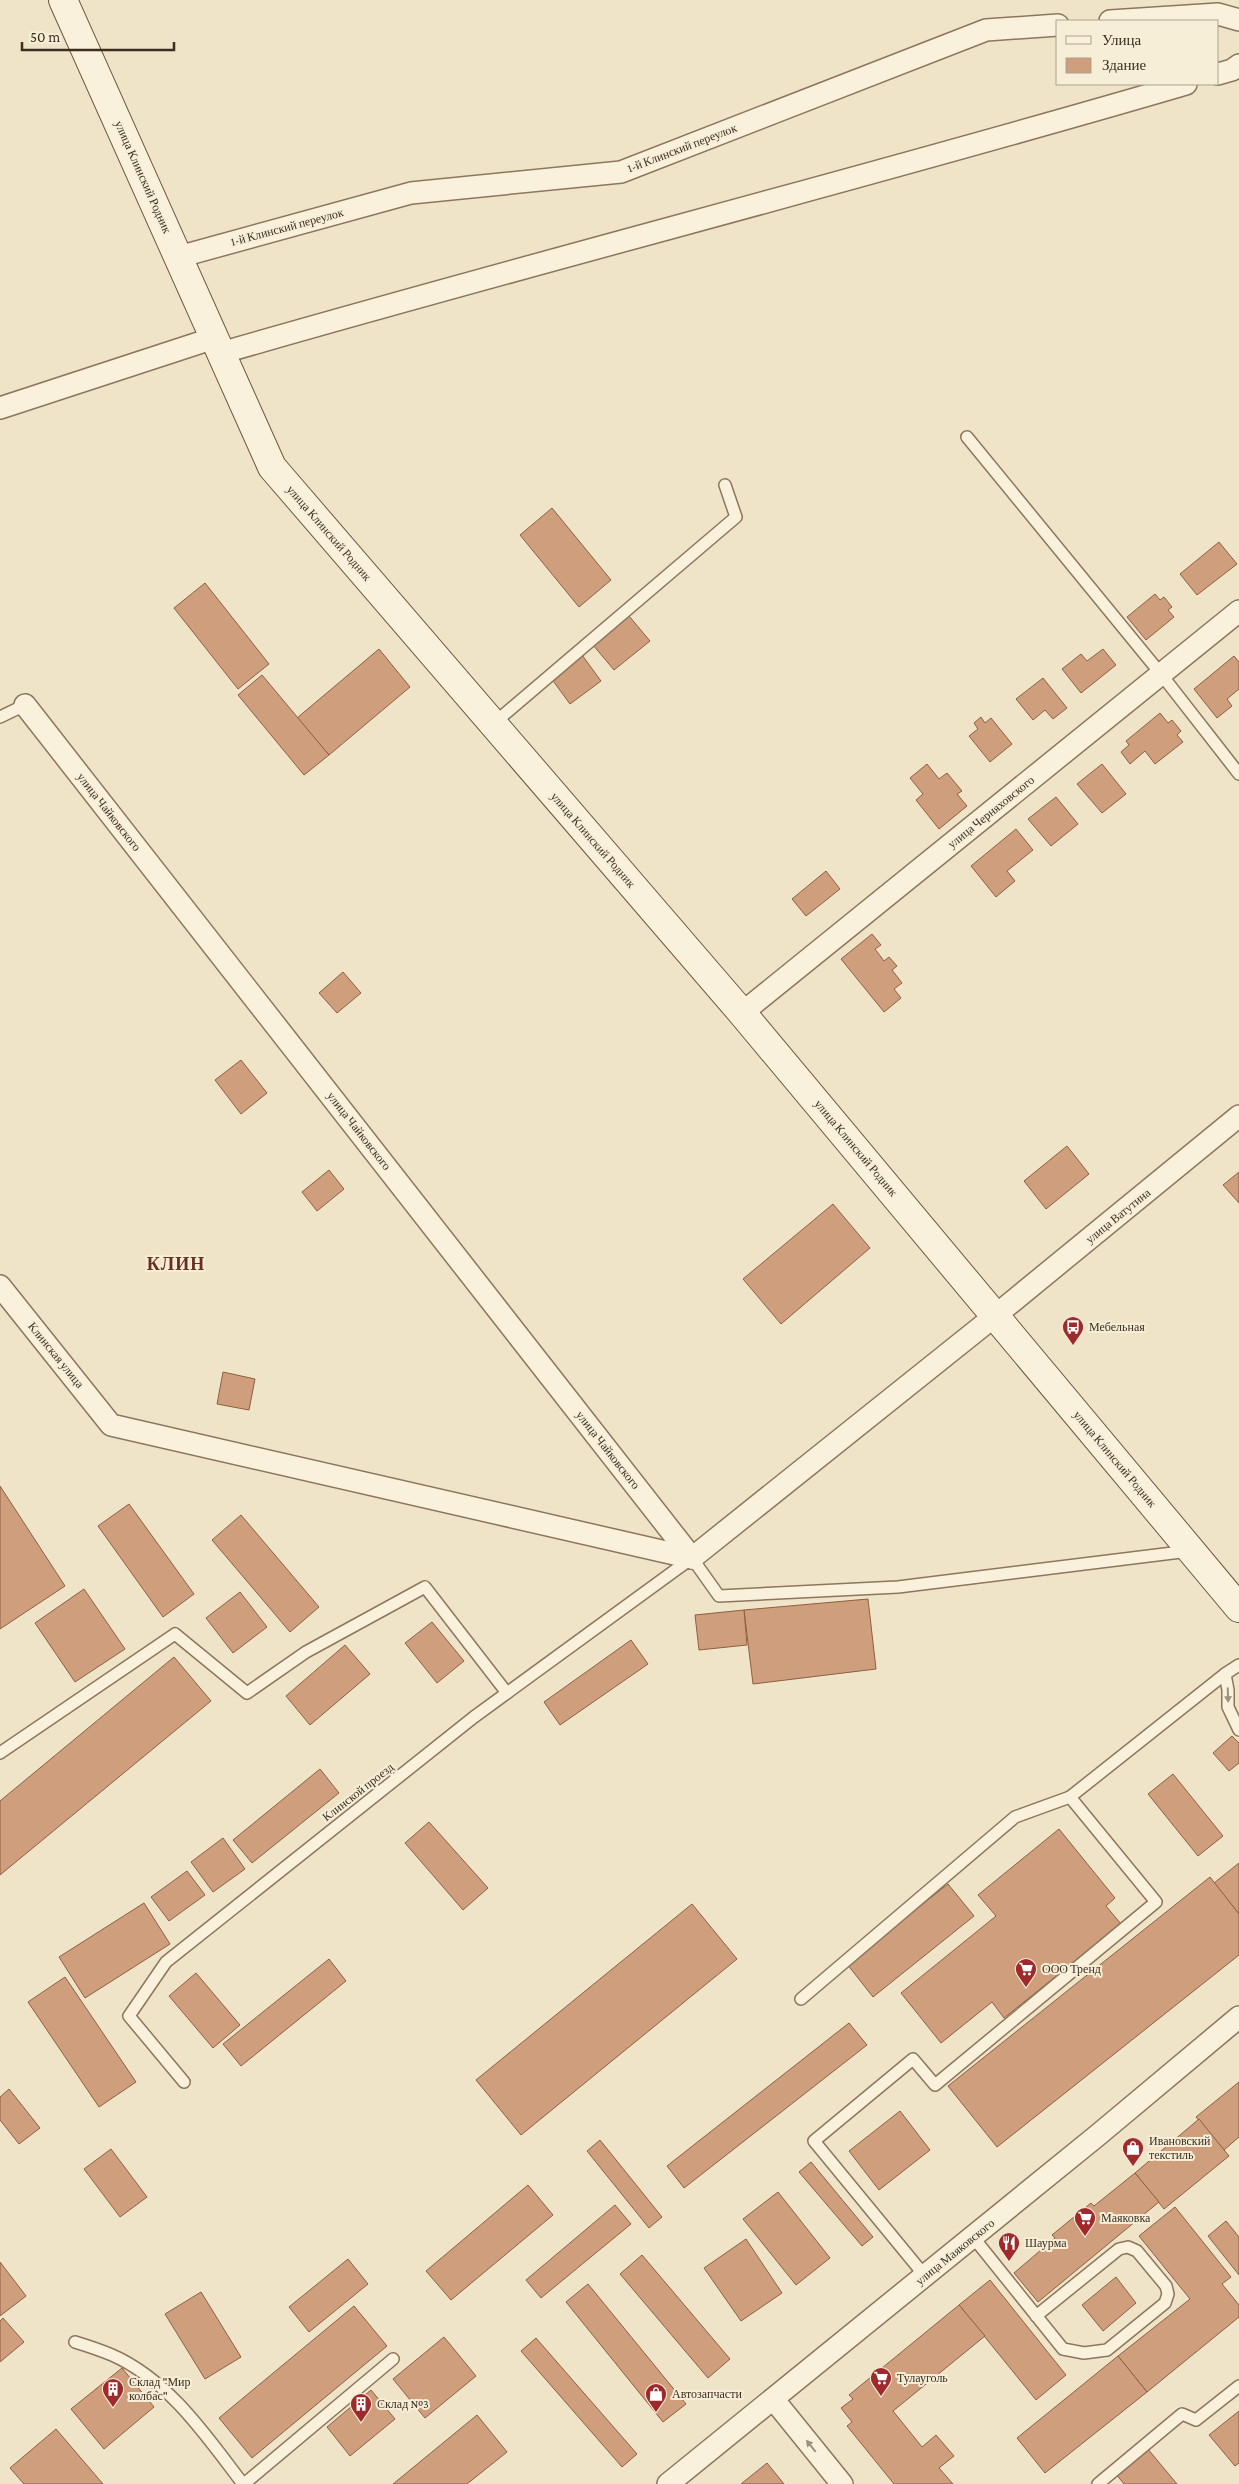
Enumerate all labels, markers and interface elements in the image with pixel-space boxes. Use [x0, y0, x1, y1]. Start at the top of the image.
scale bar [22, 20, 175, 52]
legend [1056, 20, 1219, 85]
text: 50 m [30, 29, 60, 45]
text: Улица [1102, 32, 1141, 48]
text: Здание [1102, 57, 1146, 73]
street label: улица Клинский Родник [112, 119, 174, 236]
street label: 1-й Клинский переулок [625, 121, 739, 175]
street label: 1-й Клинский переулок [229, 205, 345, 249]
street label: улица Клинский Родник [284, 482, 374, 584]
street label: улица Чайковского [74, 770, 144, 854]
street label: улица Черняховского [945, 773, 1037, 851]
street label: улица Клинский Родник [548, 789, 638, 891]
street label: улица Чайковского [324, 1089, 394, 1173]
street label: улица Клинский Родник [811, 1097, 901, 1199]
street label: улица Ватутина [1083, 1185, 1154, 1246]
district label: КЛИН [147, 1254, 205, 1274]
bus stop icon: Мебельная [1061, 1315, 1085, 1346]
street label: Клинская улица [25, 1319, 87, 1391]
place label: Мебельная [1089, 1320, 1145, 1334]
street label: улица Чайковского [573, 1408, 643, 1492]
street label: улица Клинский Родник [1070, 1408, 1160, 1510]
one-way arrow [1224, 1687, 1232, 1703]
street label: Клинской проезд [320, 1760, 396, 1824]
supermarket icon: ООО Тренд [1014, 1957, 1038, 1988]
place label: ООО Тренд [1042, 1962, 1101, 1976]
place label: Ивановский текстиль [1149, 2134, 1211, 2162]
shop icon: Ивановский текстиль [1121, 2136, 1145, 2167]
supermarket icon: Маяковка [1073, 2206, 1097, 2237]
place label: Маяковка [1101, 2211, 1151, 2225]
street label: улица Маяковского [913, 2216, 997, 2288]
restaurant icon: Шаурма [997, 2231, 1021, 2262]
place label: Шаурма [1025, 2236, 1067, 2250]
supermarket icon: Тулауголь [869, 2366, 893, 2397]
place label: Тулауголь [897, 2371, 948, 2385]
place label: Склад "Мир колбас" [129, 2375, 191, 2403]
building icon: Склад "Мир колбас" [101, 2377, 125, 2408]
shop icon: Автозапчасти [644, 2382, 668, 2413]
place label: Автозапчасти [672, 2387, 742, 2401]
building icon: Склад №3 [349, 2392, 373, 2423]
place label: Склад №3 [377, 2397, 429, 2411]
one-way arrow [805, 2440, 816, 2453]

